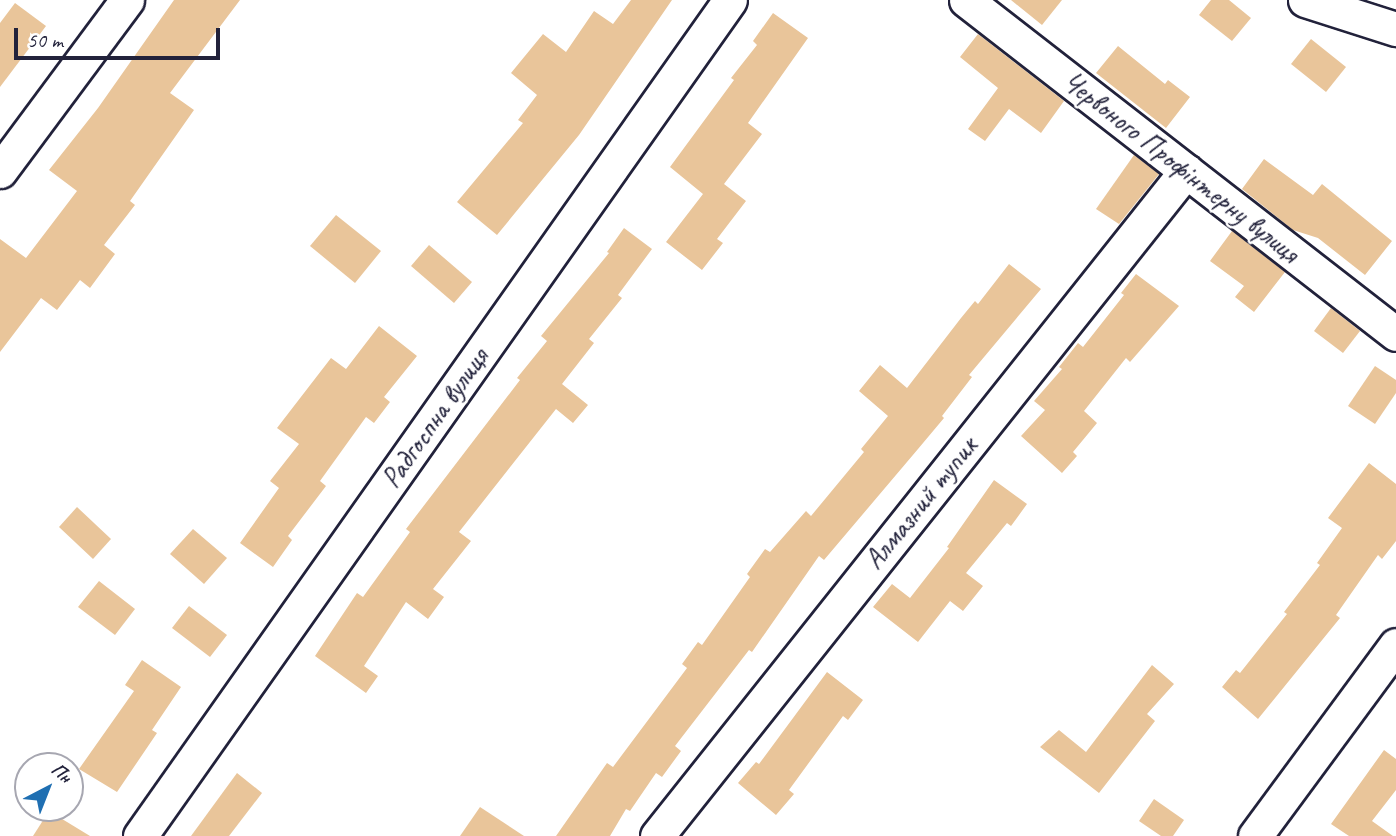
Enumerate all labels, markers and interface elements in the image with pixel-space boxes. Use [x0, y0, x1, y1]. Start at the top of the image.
scale bar [18, 14, 224, 58]
text: 50 m [27, 27, 63, 53]
street label: Червоного Профінтерну вулиця [1056, 64, 1306, 270]
street label: Радгоспна вулиця [375, 342, 495, 494]
street label: Алмазний тупик [857, 430, 985, 576]
north arrow [14, 752, 84, 822]
text: Пн [46, 757, 77, 788]

